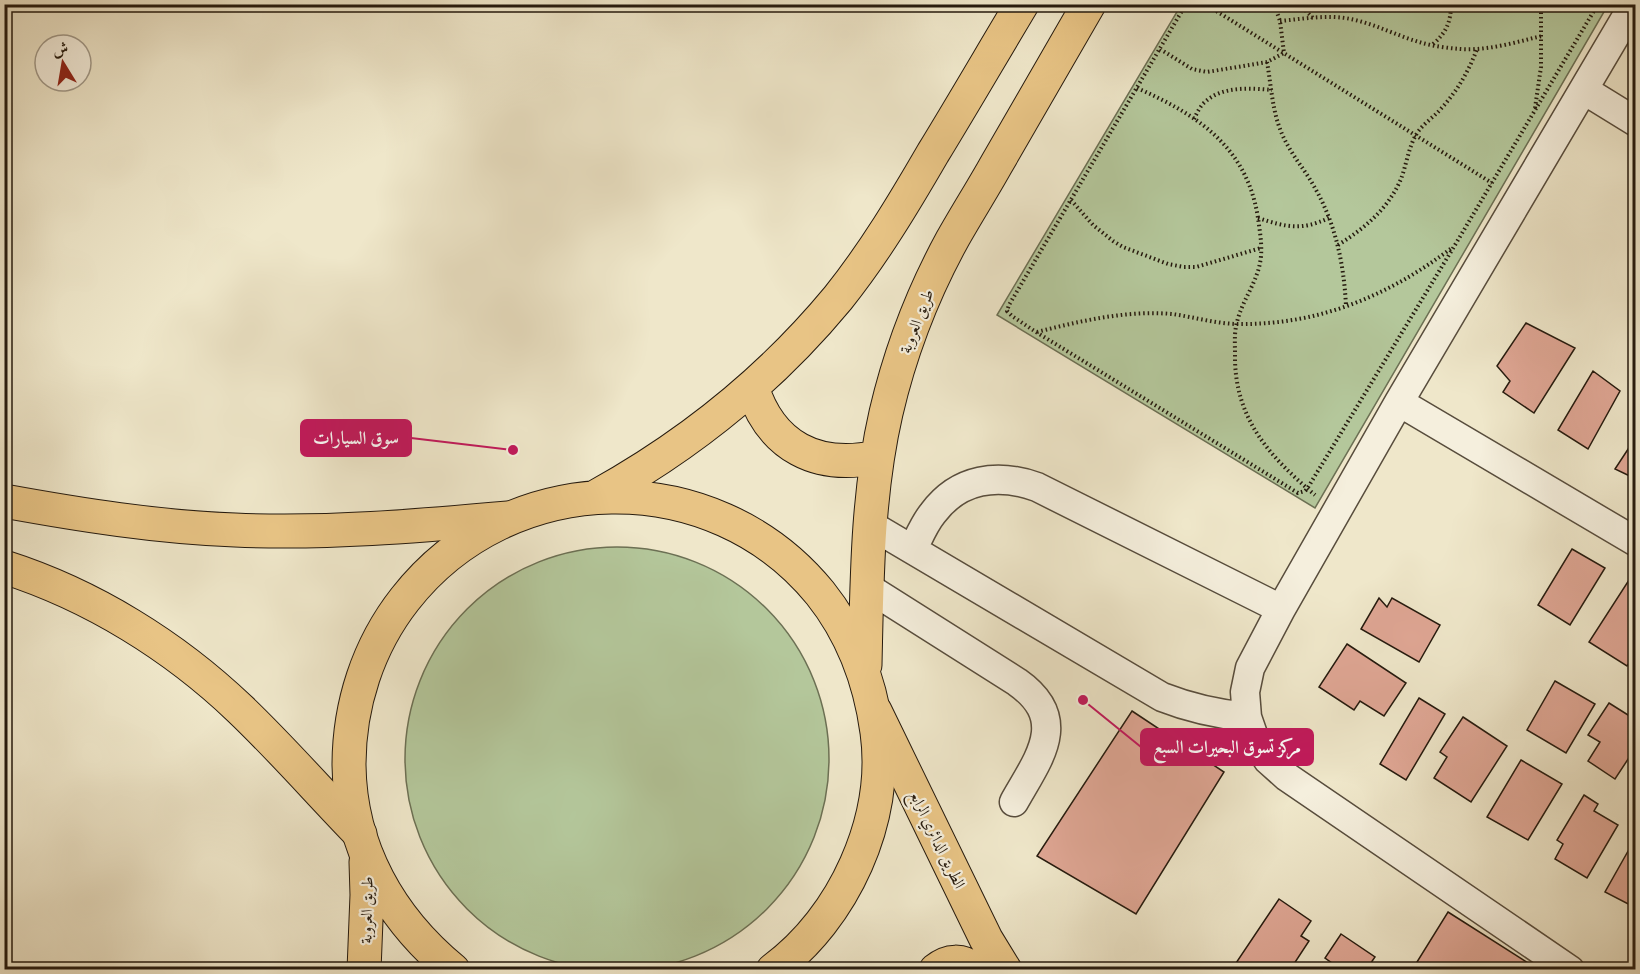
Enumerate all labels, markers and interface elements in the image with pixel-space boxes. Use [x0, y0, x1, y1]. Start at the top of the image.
north arrow [33, 33, 93, 93]
text: ش [51, 38, 70, 60]
street label: طريق العروبة [896, 286, 938, 356]
callout: سوق السيارات [301, 420, 411, 456]
text: سوق السيارات [313, 428, 399, 449]
callout: مركز تسوق البحيرات السبع [1141, 729, 1313, 765]
text: مركز تسوق البحيرات السبع [1153, 737, 1301, 764]
street label: الطريق الدائري الرابع [900, 787, 969, 894]
street label: طريق العروبة [356, 876, 378, 944]

